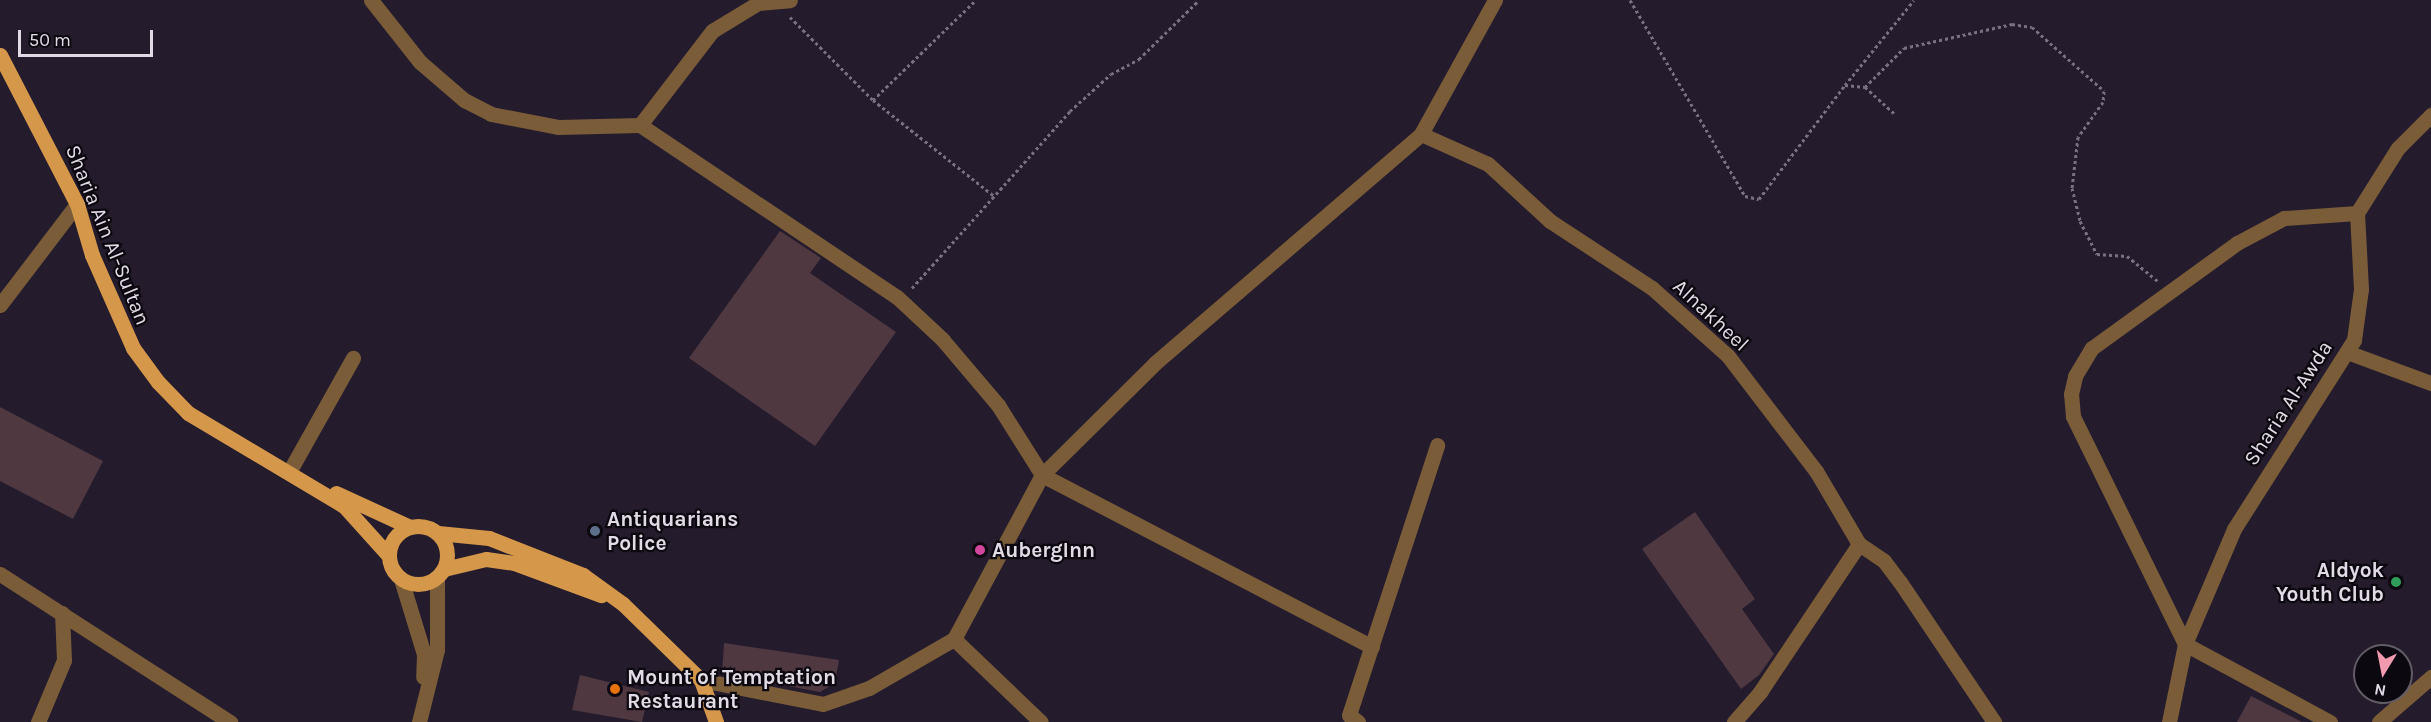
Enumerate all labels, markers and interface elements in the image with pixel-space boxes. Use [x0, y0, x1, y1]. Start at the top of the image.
scale bar [21, 18, 156, 56]
text: 50 m [29, 29, 71, 51]
street label: Sharia Ain Al-Sultan [60, 141, 156, 329]
street label: Alnakheel [1668, 274, 1754, 356]
street label: Sharia Al-Awda [2238, 336, 2338, 470]
place label: Antiquarians Police [607, 506, 738, 556]
marker: Antiquarians Police [588, 524, 602, 538]
place label: AubergInn [992, 537, 1095, 563]
marker: AubergInn [973, 543, 987, 557]
place label: Aldyok Youth Club [2276, 557, 2384, 607]
marker: Aldyok Youth Club [2389, 575, 2403, 589]
north arrow [2353, 644, 2413, 704]
place label: Mount of Temptation Restaurant [627, 664, 836, 714]
text: N [2373, 680, 2387, 701]
marker: Mount of Temptation Restaurant [608, 682, 622, 696]

